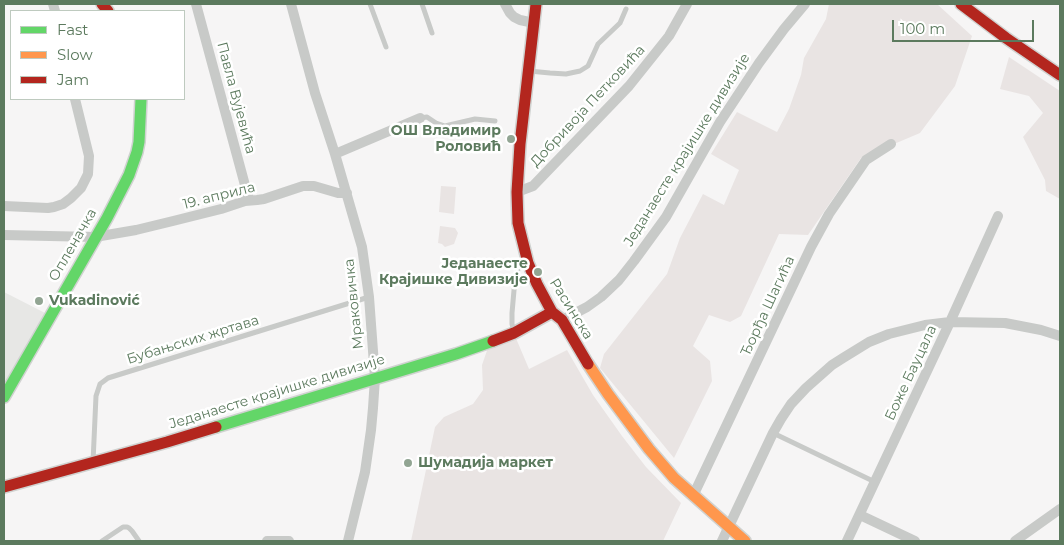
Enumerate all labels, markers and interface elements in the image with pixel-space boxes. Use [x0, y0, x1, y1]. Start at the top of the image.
legend [10, 10, 185, 100]
scale bar [894, 10, 1036, 42]
text: 100 m [900, 19, 945, 38]
text: Fast [57, 20, 88, 39]
street label: Павла Вујевића [213, 40, 259, 156]
street label: Добривоја Петковића [527, 42, 649, 170]
text: Slow [57, 45, 93, 64]
street label: Једанаесте крајишке дивизије [620, 50, 754, 250]
text: Jam [57, 70, 89, 89]
place label: ОШ Владимир Роловић [391, 123, 501, 156]
marker: ОШ Владимир Роловић [505, 133, 517, 145]
street label: 19. априла [181, 179, 257, 213]
street label: Опленачка [45, 206, 101, 284]
street label: Ђорђа Шагића [737, 253, 799, 359]
place label: Једанаесте Крајишке Дивизије [379, 256, 528, 288]
street label: Мраковичка [341, 258, 367, 350]
marker: Једанаесте Крајишке Дивизије [532, 266, 544, 278]
street label: Расинска [546, 275, 596, 343]
place label: Vukadinović [49, 293, 140, 309]
marker: Vukadinović [33, 295, 45, 307]
street label: Бубањских жртава [125, 312, 261, 368]
street label: Боже Бауцала [882, 323, 940, 423]
street label: Једанаесте крајишке дивизије [167, 351, 387, 433]
place label: Шумадија маркет [418, 455, 553, 471]
marker: Шумадија маркет [402, 457, 414, 469]

